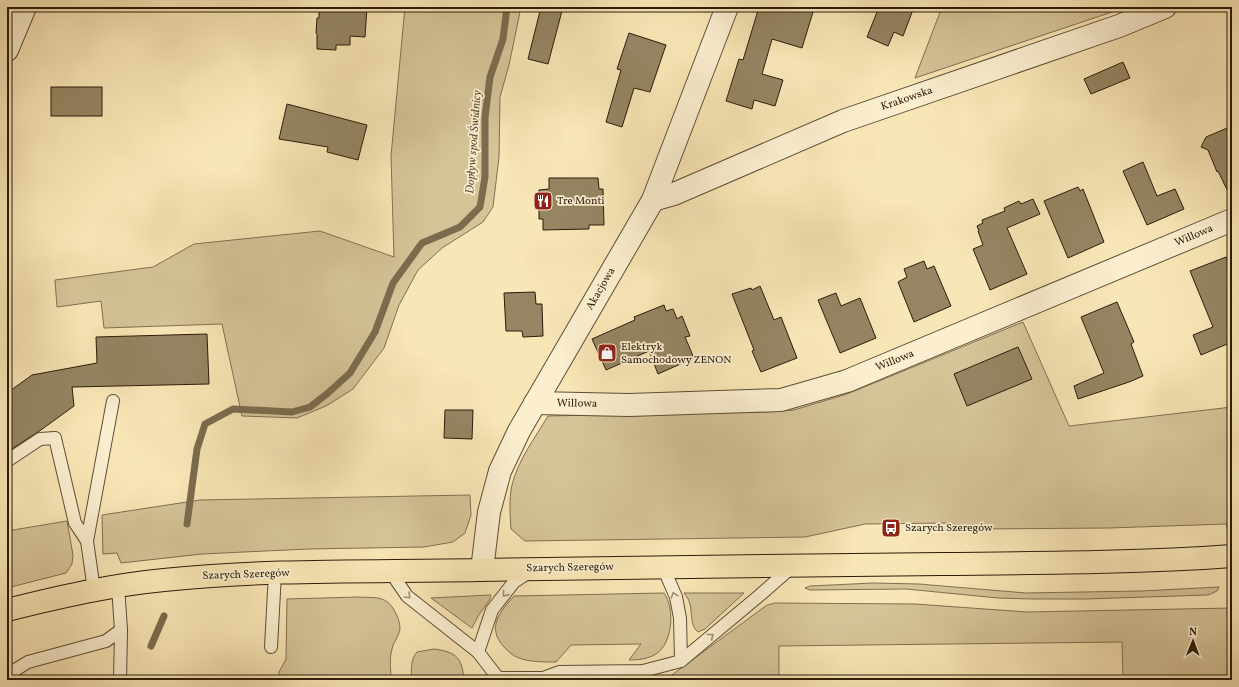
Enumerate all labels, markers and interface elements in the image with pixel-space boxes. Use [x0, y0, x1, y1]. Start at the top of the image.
street label: Krakowska [879, 83, 935, 115]
water label: Dopływ spod Świdnicy [461, 89, 486, 194]
restaurant icon: Tre Monti [532, 190, 554, 212]
place label: Tre Monti [557, 194, 605, 209]
street label: Willowa [1173, 221, 1216, 251]
street label: Akacjowa [583, 264, 620, 313]
place label: Elektryk Samochodowy ZENON [621, 340, 731, 368]
shop icon: Elektryk Samochodowy ZENON [596, 342, 618, 364]
street label: Willowa [873, 346, 917, 376]
street label: Willowa [557, 396, 598, 412]
bus stop icon: Szarych Szeregów [880, 517, 902, 539]
place label: Szarych Szeregów [905, 521, 993, 536]
street label: Szarych Szeregów [526, 560, 614, 576]
street label: Szarych Szeregów [202, 566, 290, 584]
one-way arrow [502, 589, 509, 596]
one-way arrow [404, 591, 411, 599]
one-way arrow [671, 591, 679, 598]
north arrow [1173, 621, 1213, 661]
text: N [1189, 625, 1197, 640]
one-way arrow [706, 634, 713, 641]

